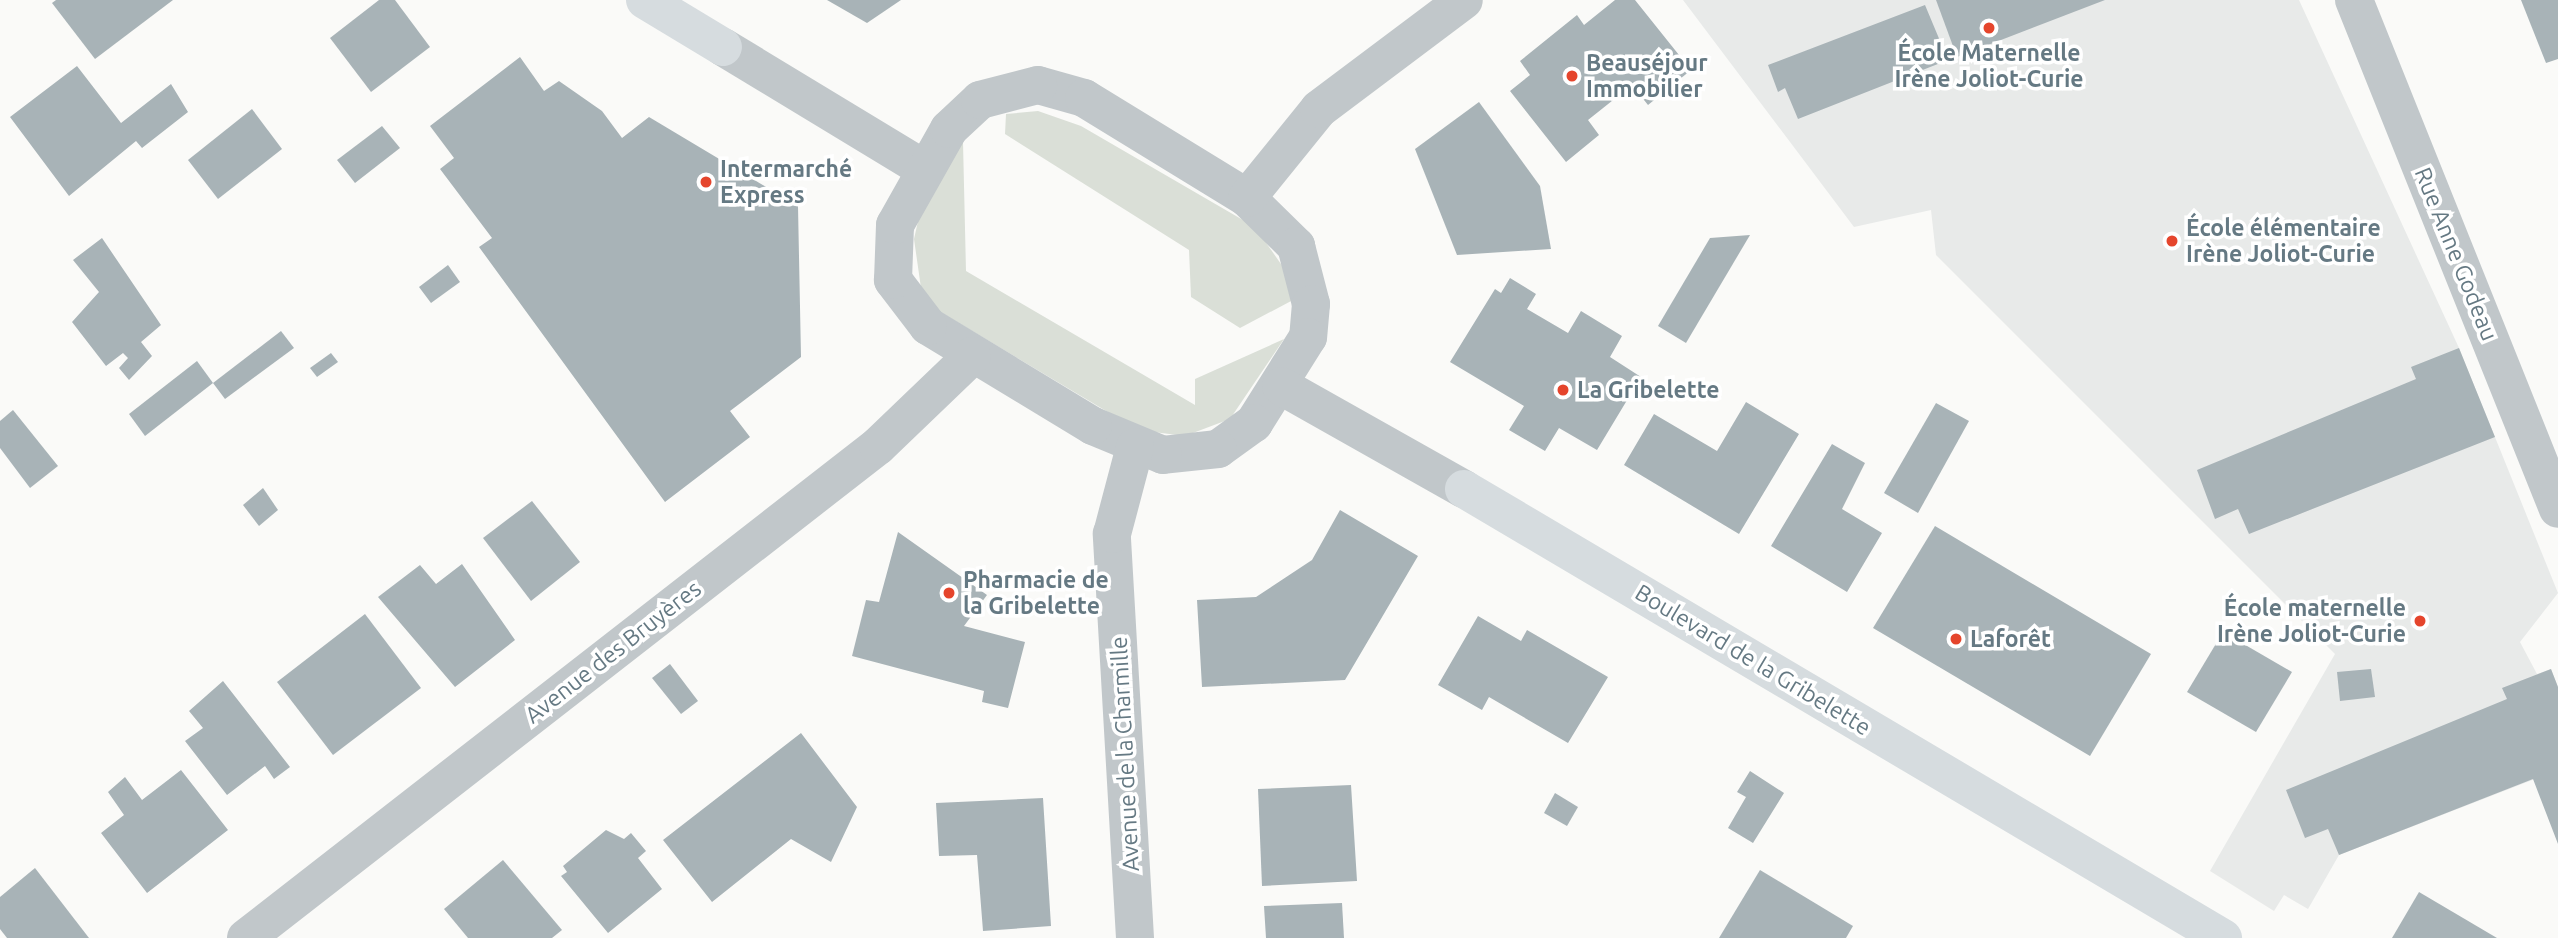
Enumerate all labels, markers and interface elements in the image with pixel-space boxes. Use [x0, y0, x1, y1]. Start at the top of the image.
marker: École Maternelle Irène Joliot-Curie [1981, 20, 1997, 36]
place label: École Maternelle Irène Joliot-Curie [1894, 39, 2084, 93]
place label: Beauséjour Immobilier [1586, 49, 1708, 103]
marker: Beauséjour Immobilier [1564, 68, 1580, 84]
place label: Intermarché Express [720, 155, 852, 209]
street label: Rue Anne Godeau [2409, 163, 2503, 345]
marker: Intermarché Express [698, 174, 714, 190]
place label: École élémentaire Irène Joliot-Curie [2186, 214, 2381, 268]
marker: École élémentaire Irène Joliot-Curie [2164, 233, 2180, 249]
place label: La Gribelette [1577, 376, 1720, 404]
marker: La Gribelette [1555, 382, 1571, 398]
place label: Pharmacie de la Gribelette [963, 566, 1109, 620]
street label: Avenue des Bruyères [520, 575, 706, 729]
street label: Boulevard de la Gribelette [1630, 579, 1876, 741]
marker: Pharmacie de la Gribelette [941, 585, 957, 601]
place label: École maternelle Irène Joliot-Curie [2217, 594, 2406, 648]
marker: École maternelle Irène Joliot-Curie [2412, 613, 2428, 629]
place label: Laforêt [1970, 625, 2051, 653]
marker: Laforêt [1948, 631, 1964, 647]
street label: Avenue de la Charmille [1105, 636, 1145, 872]

